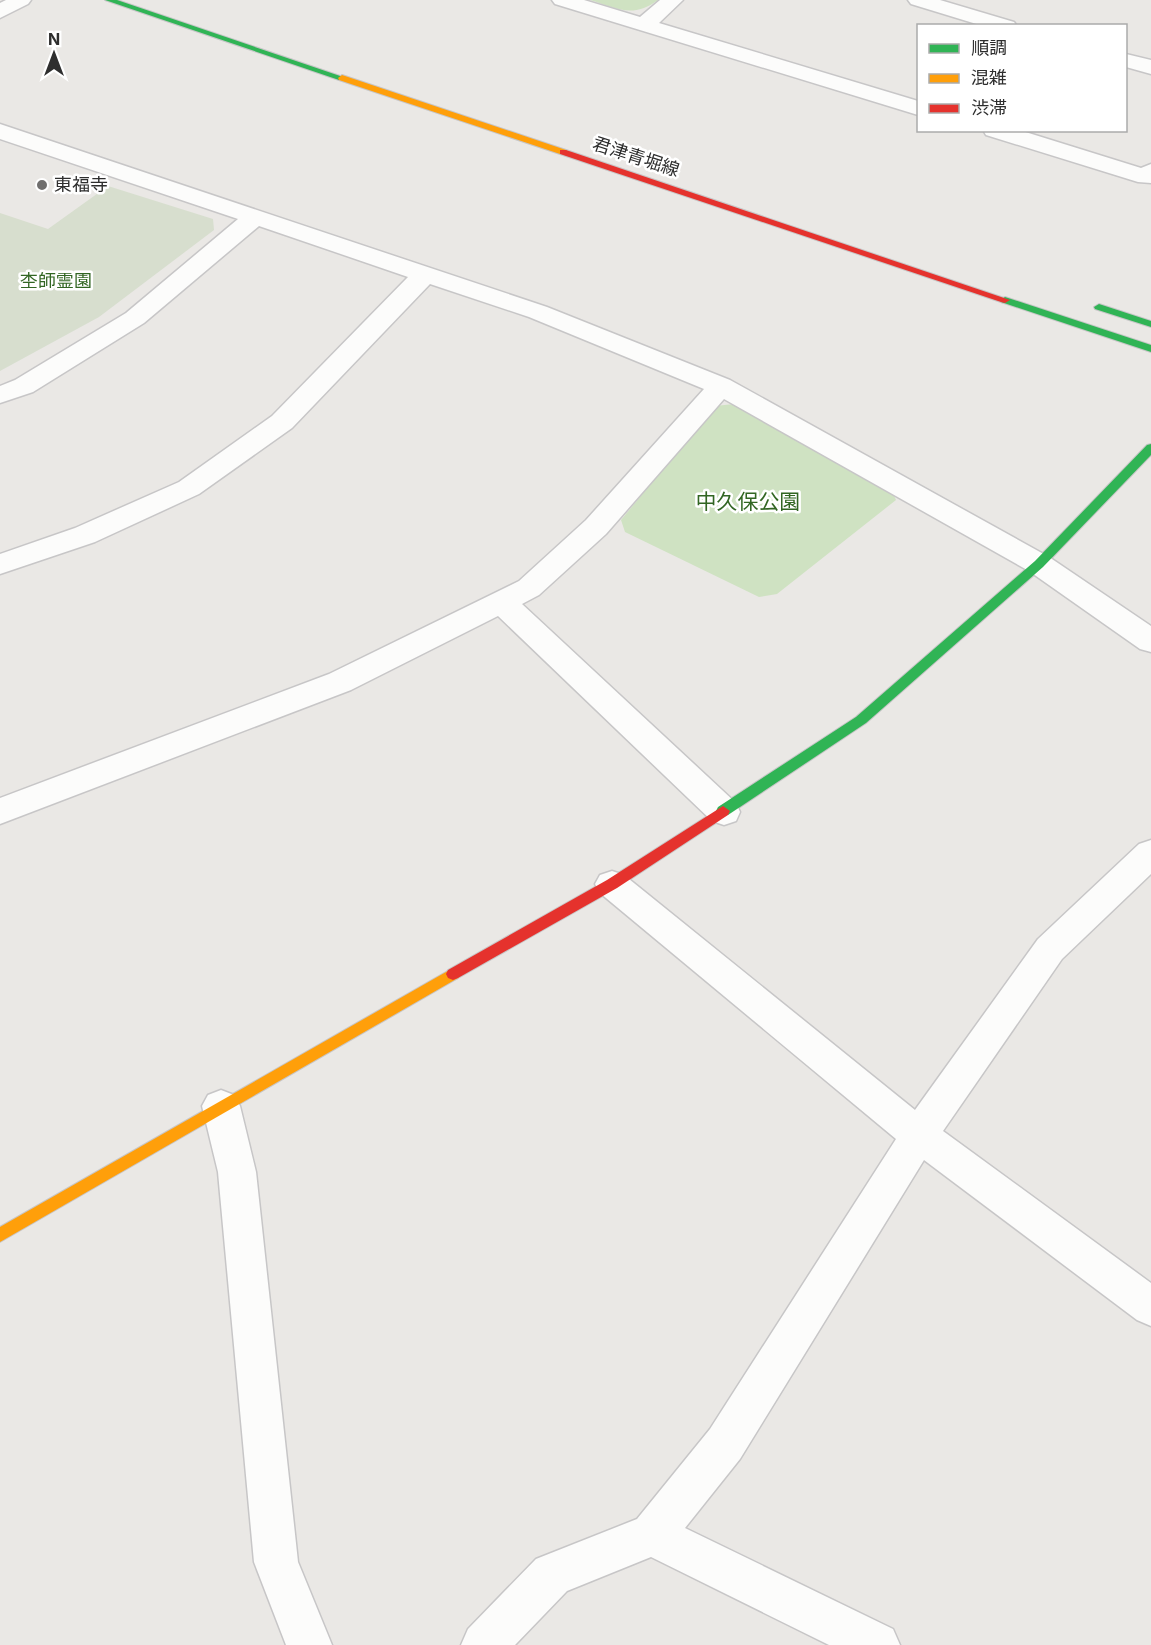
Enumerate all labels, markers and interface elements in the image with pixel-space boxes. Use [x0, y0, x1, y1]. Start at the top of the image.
north arrow [24, 24, 84, 84]
legend [917, 24, 1127, 132]
text: N [48, 29, 60, 49]
text: 順調 [971, 37, 1007, 58]
text: 混雑 [971, 67, 1007, 88]
text: 渋滞 [971, 97, 1007, 118]
street label: 君津青堀線 [590, 133, 682, 180]
place label: 東福寺 [54, 174, 108, 195]
marker: 東福寺 [35, 178, 49, 192]
park label: 杢師霊園 [20, 270, 92, 291]
park label: 中久保公園 [696, 489, 801, 514]

